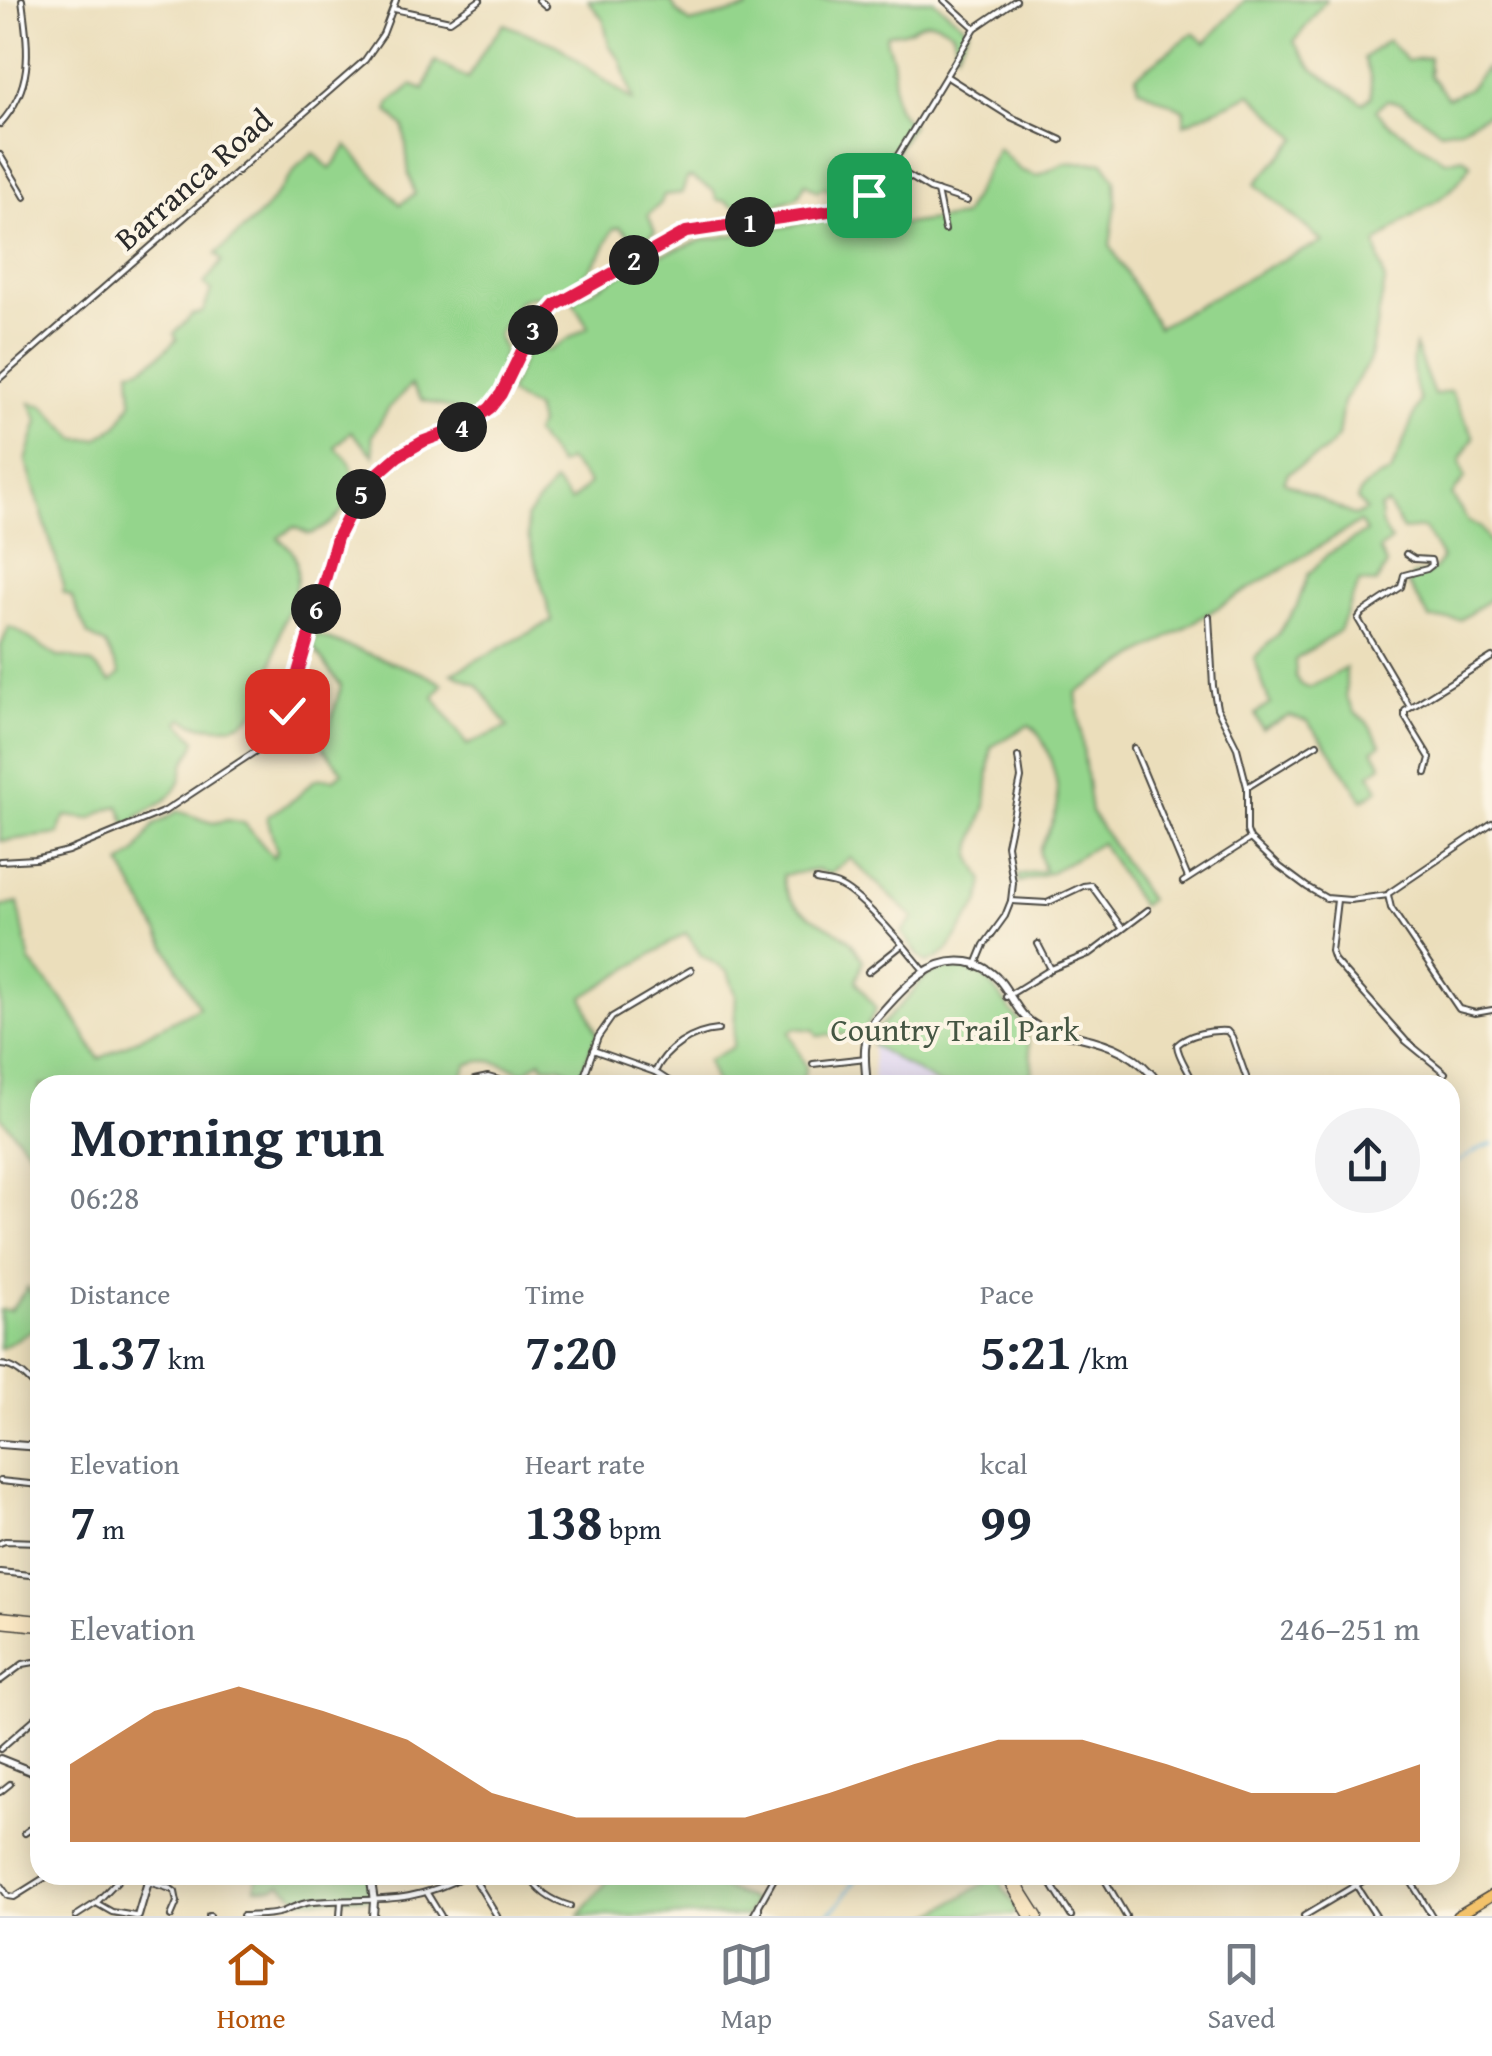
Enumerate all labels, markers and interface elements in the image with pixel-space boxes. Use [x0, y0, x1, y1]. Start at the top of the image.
street label: Barranca Road [104, 97, 282, 261]
pin [827, 153, 912, 238]
icon: arrive [842, 168, 897, 223]
pin: 1 [725, 197, 775, 247]
text: 1 [743, 201, 757, 242]
pin: 2 [609, 235, 659, 285]
text: 2 [627, 239, 641, 280]
pin: 3 [508, 305, 558, 355]
text: 3 [526, 309, 540, 350]
pin: 4 [437, 402, 487, 452]
text: 4 [455, 406, 469, 447]
pin: 5 [336, 469, 386, 519]
text: 5 [354, 473, 368, 514]
pin: 6 [291, 584, 341, 634]
text: 6 [309, 588, 323, 629]
pin [245, 669, 330, 754]
icon: check [260, 684, 315, 739]
park label: Country Trail Park [830, 1006, 1080, 1053]
text: Morning run [70, 1096, 384, 1176]
button: share [1315, 1108, 1420, 1213]
text: 06:28 [70, 1174, 139, 1221]
text: Distance [70, 1273, 170, 1314]
text: Time [525, 1273, 585, 1314]
text: Pace [980, 1273, 1034, 1314]
text: 1.37 [70, 1314, 162, 1387]
text: 7:20 [525, 1314, 617, 1387]
text: 5:21 [980, 1314, 1072, 1387]
text: km [162, 1338, 205, 1379]
text: /km [1072, 1338, 1128, 1379]
text: Elevation [70, 1443, 180, 1484]
text: Heart rate [525, 1443, 645, 1484]
text: kcal [980, 1443, 1028, 1484]
text: 7 [70, 1484, 96, 1557]
text: 138 [525, 1484, 603, 1557]
text: 99 [980, 1484, 1032, 1557]
text: m [96, 1508, 125, 1549]
text: bpm [603, 1508, 661, 1549]
text: Elevation [70, 1605, 195, 1652]
text: 246–251 m [1279, 1605, 1420, 1652]
tab: Home [217, 1937, 286, 2038]
tab: Map [719, 1937, 774, 2038]
tab: Saved [1207, 1937, 1275, 2038]

